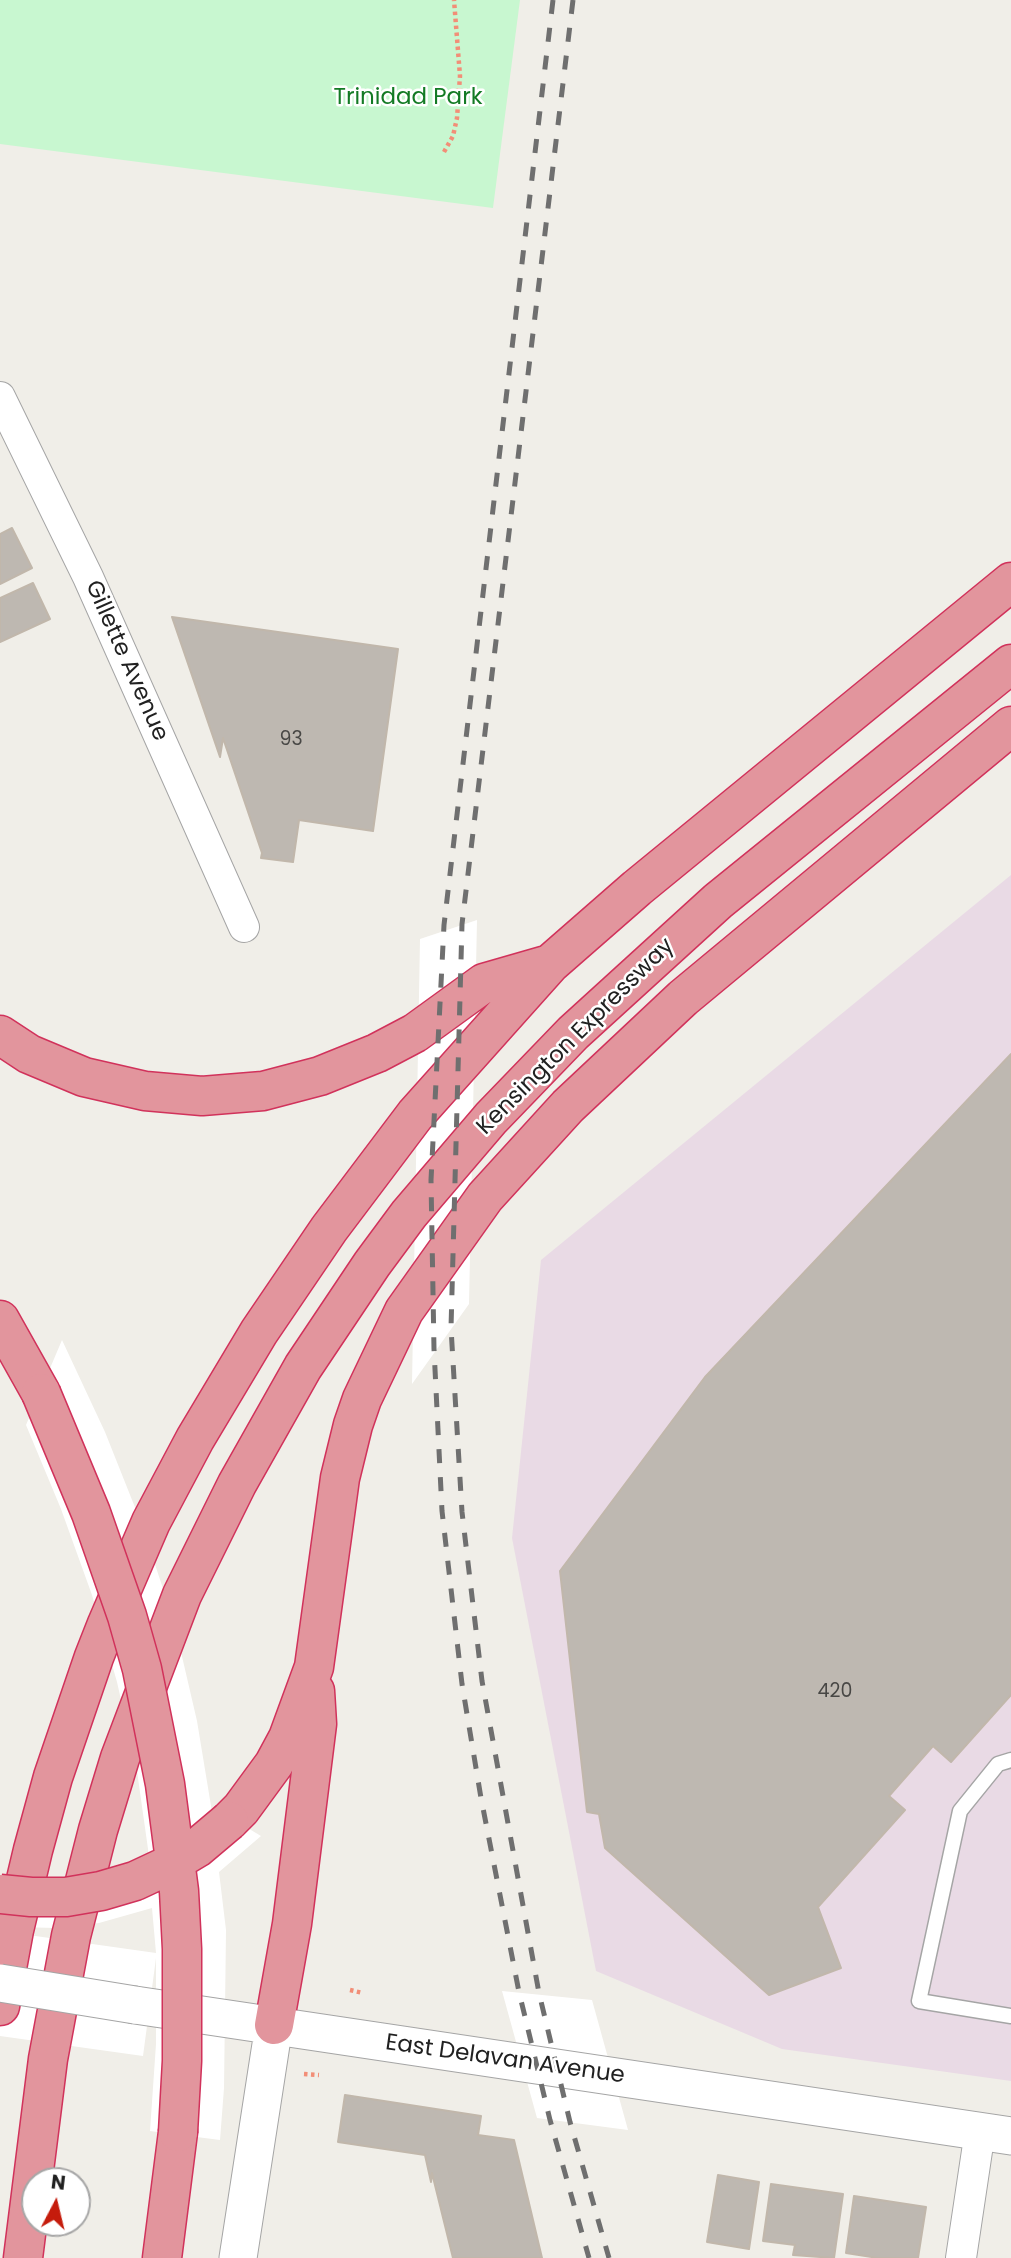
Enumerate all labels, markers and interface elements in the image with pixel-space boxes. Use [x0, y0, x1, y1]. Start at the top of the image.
park label: Trinidad Park [333, 84, 483, 112]
street label: Gillette Avenue [78, 577, 174, 745]
house number: 93 [279, 729, 303, 751]
street label: Kensington Expressway [472, 933, 680, 1141]
house number: 420 [818, 1681, 852, 1703]
street label: East Delavan Avenue [384, 2030, 626, 2090]
north arrow [21, 2167, 91, 2237]
text: N [50, 2168, 67, 2197]

